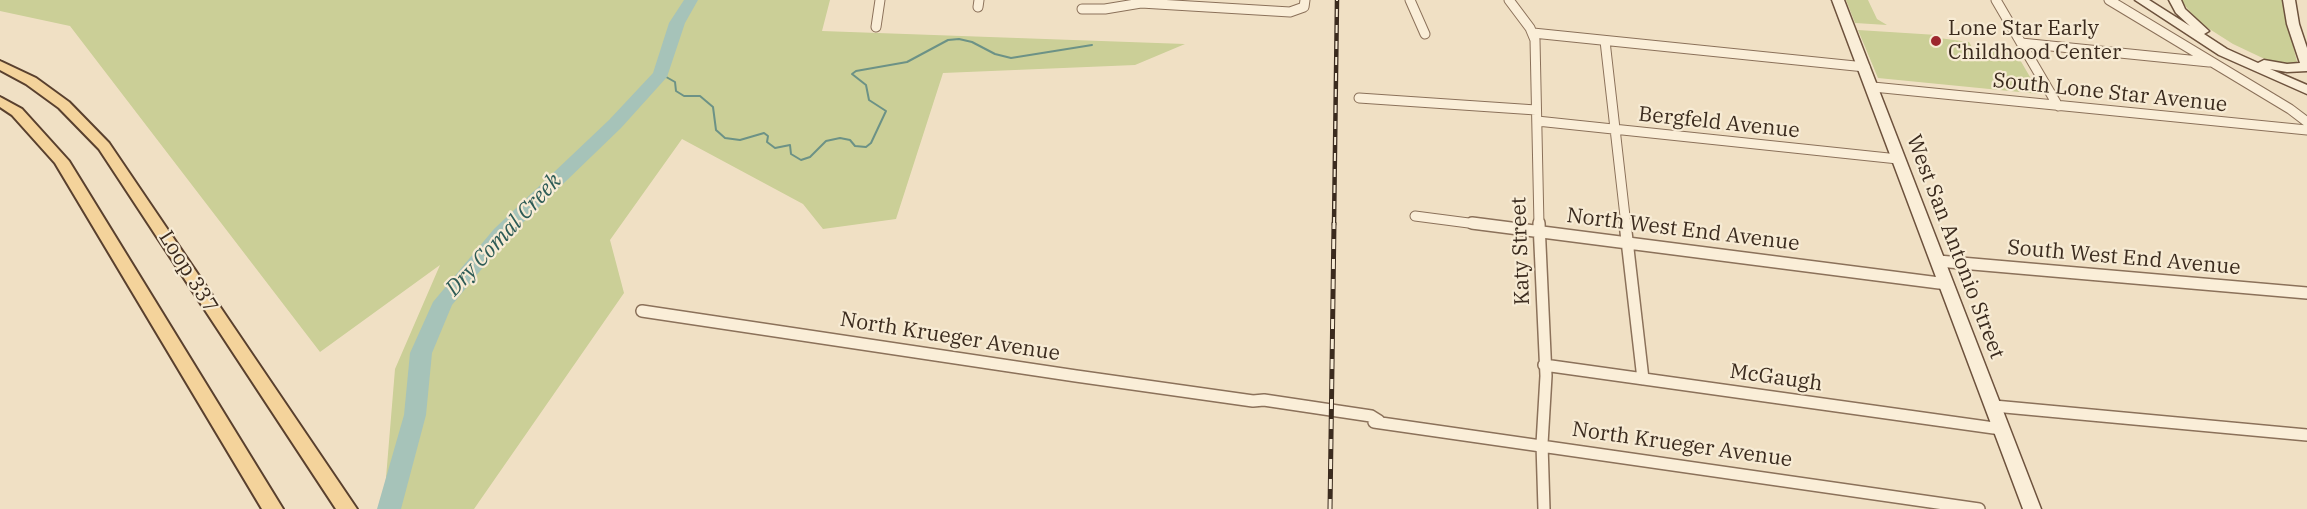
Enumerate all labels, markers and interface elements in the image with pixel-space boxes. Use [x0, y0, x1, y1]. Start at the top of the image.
place label: Lone Star Early Childhood Center [1948, 16, 2121, 66]
marker: Lone Star Early Childhood Center [1929, 34, 1943, 48]
street label: South Lone Star Avenue [1991, 68, 2229, 118]
street label: Bergfeld Avenue [1637, 102, 1801, 144]
street label: West San Antonio Street [1901, 131, 2009, 363]
water label: Dry Comal Creek [441, 168, 567, 302]
street label: Katy Street [1507, 196, 1535, 306]
street label: North West End Avenue [1565, 203, 1801, 257]
street label: Loop 337 [153, 226, 223, 318]
street label: South West End Avenue [2006, 235, 2242, 281]
street label: North Krueger Avenue [838, 307, 1062, 367]
street label: McGaugh [1728, 359, 1824, 397]
street label: North Krueger Avenue [1570, 417, 1794, 473]

